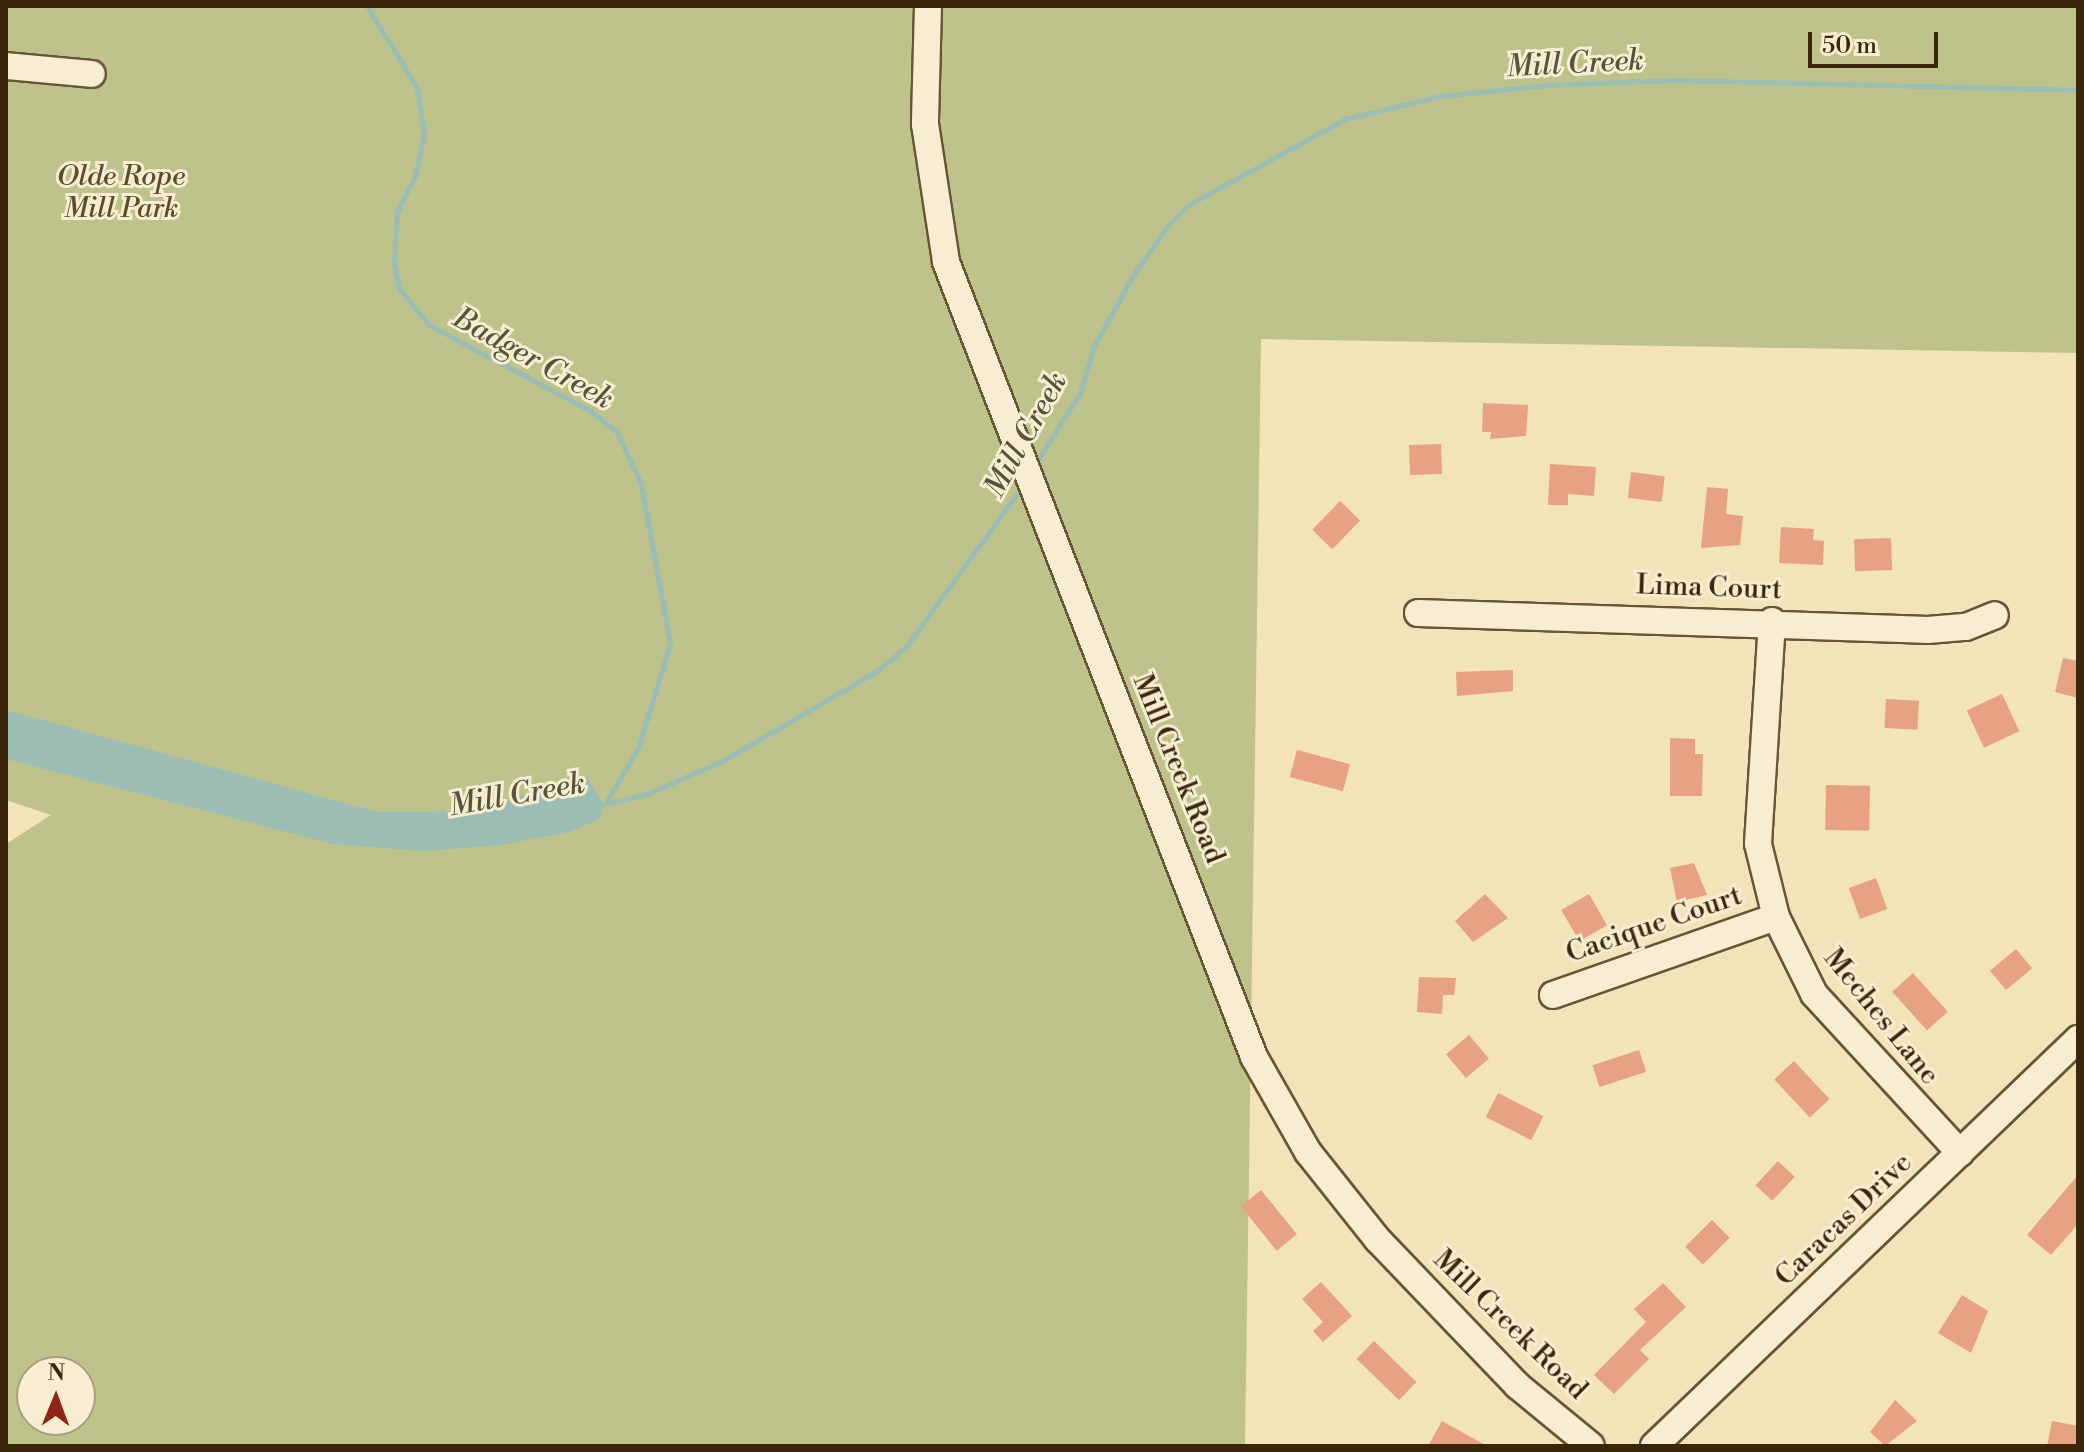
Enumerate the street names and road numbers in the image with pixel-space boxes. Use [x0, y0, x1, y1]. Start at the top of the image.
street label: Lima Court [1635, 569, 1783, 607]
street label: Mill Creek Road [1125, 670, 1231, 868]
street label: Cacique Court [1562, 879, 1746, 971]
street label: Meches Lane [1816, 942, 1946, 1092]
street label: Caracas Drive [1769, 1146, 1919, 1294]
street label: Mill Creek Road [1426, 1243, 1594, 1407]

